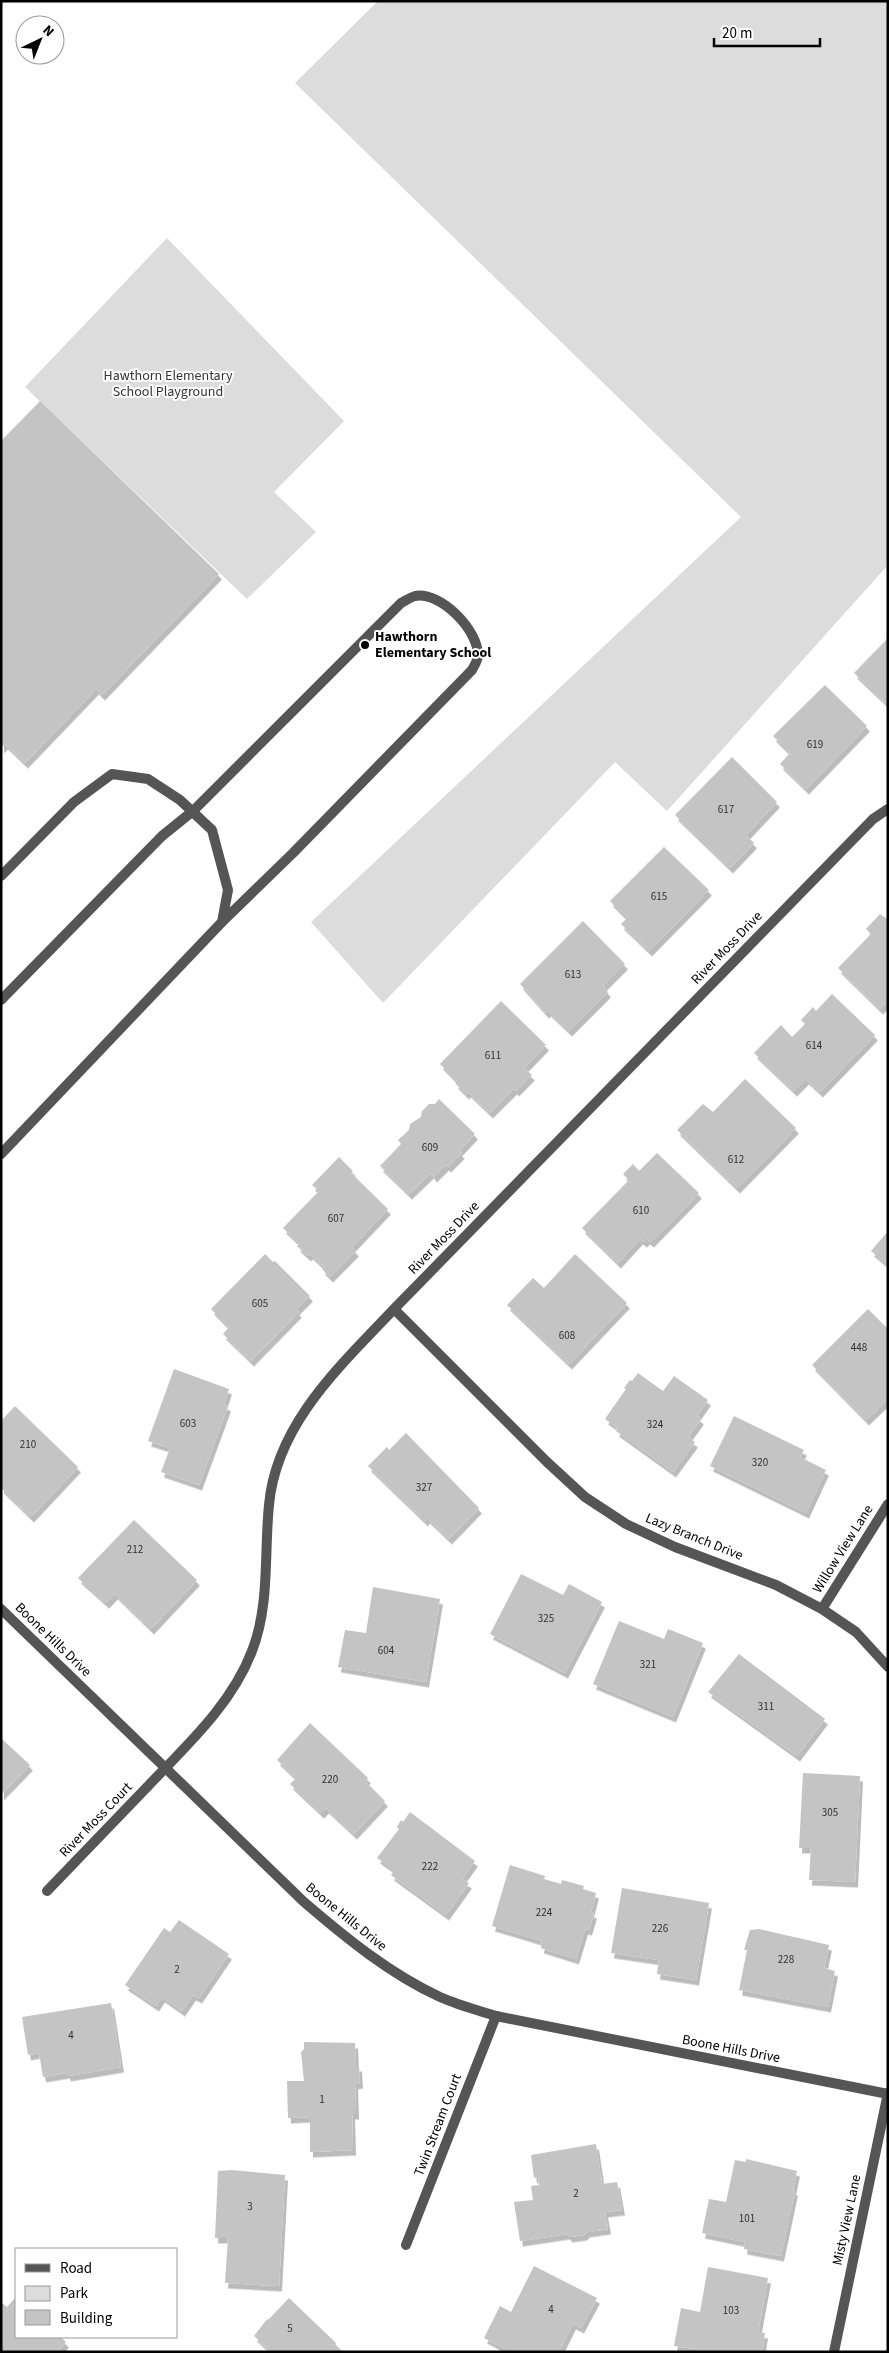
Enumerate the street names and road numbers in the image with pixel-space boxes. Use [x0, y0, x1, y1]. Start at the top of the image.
street label: River Moss Drive [687, 907, 767, 989]
street label: River Moss Drive [404, 1197, 484, 1279]
street label: Willow View Lane [808, 1501, 878, 1597]
street label: Lazy Branch Drive [642, 1508, 746, 1566]
street label: Boone Hills Drive [10, 1598, 96, 1682]
street label: River Moss Court [55, 1778, 137, 1862]
street label: Boone Hills Drive [301, 1878, 391, 1956]
street label: Boone Hills Drive [680, 2030, 782, 2068]
street label: Twin Stream Court [409, 2070, 467, 2179]
street label: Misty View Lane [828, 2173, 866, 2267]

